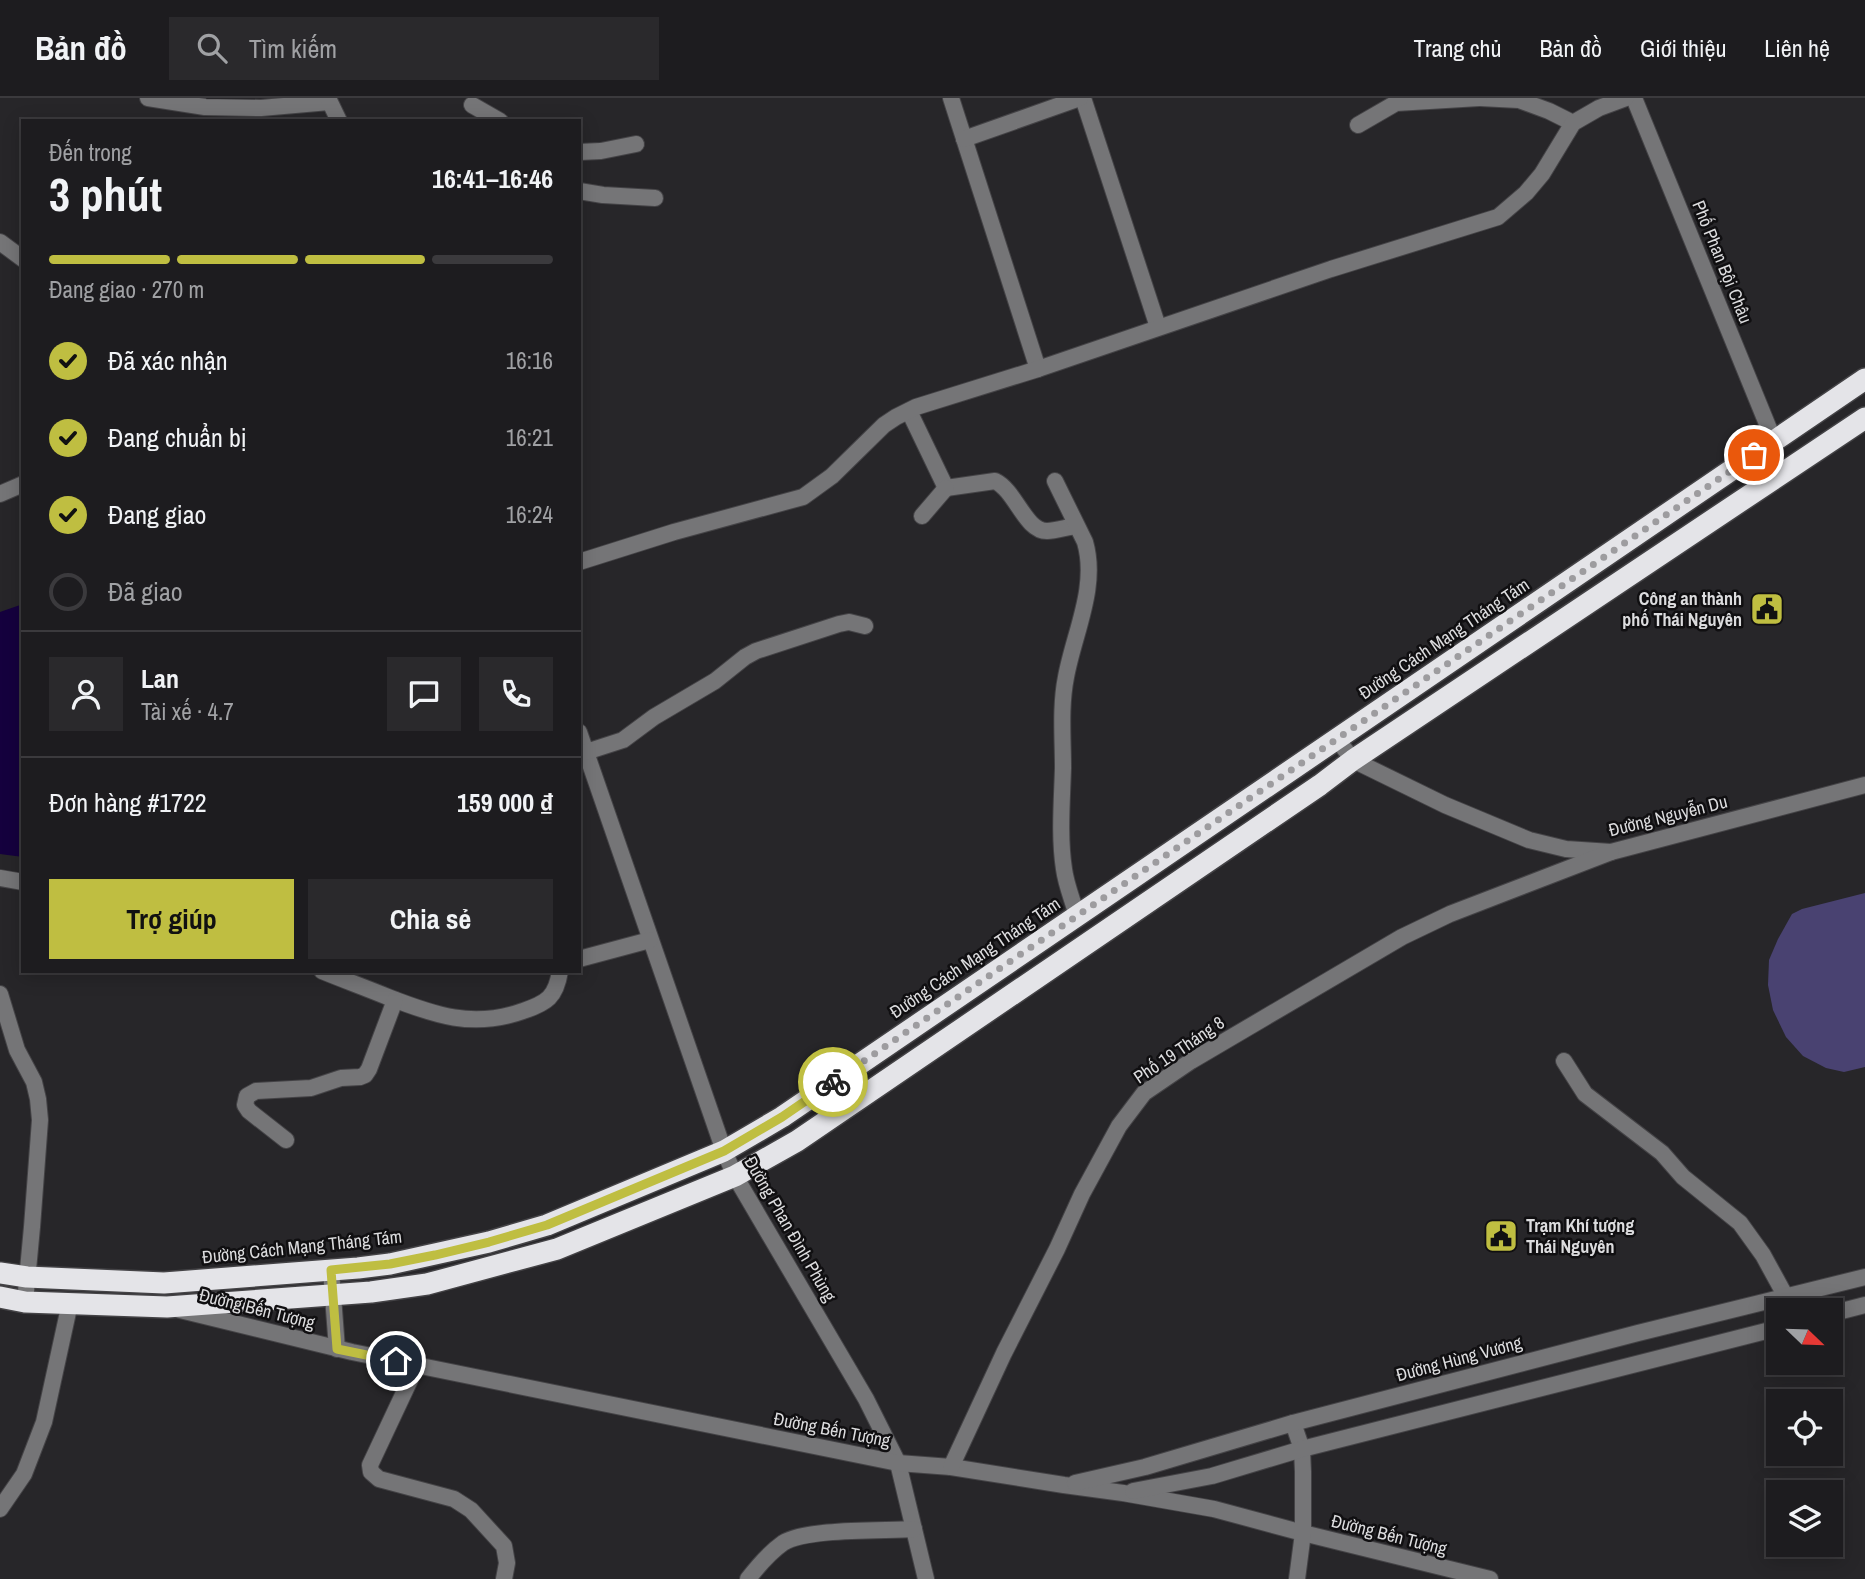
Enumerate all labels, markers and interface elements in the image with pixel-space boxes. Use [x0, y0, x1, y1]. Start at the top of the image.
search box [169, 17, 659, 80]
text: Bản đồ [35, 26, 127, 70]
icon: search [193, 29, 231, 67]
text: Tìm kiếm [249, 31, 337, 66]
text: Trang chủ [1414, 32, 1501, 64]
text: Bản đồ [1539, 32, 1602, 64]
text: Giới thiệu [1640, 32, 1726, 64]
text: Liên hệ [1764, 32, 1830, 64]
text: Đến trong [49, 137, 132, 168]
text: 16:41–16:46 [432, 161, 553, 196]
text: 3 phút [49, 163, 162, 225]
street label: Phố Phan Bội Châu [1686, 197, 1758, 327]
text: Đang giao · 270 m [49, 274, 204, 305]
icon: check [49, 342, 87, 380]
text: Đã xác nhận [108, 343, 228, 378]
text: 16:16 [506, 345, 553, 376]
icon: check [49, 419, 87, 457]
text: Đang chuẩn bị [108, 420, 247, 455]
text: 16:21 [506, 422, 553, 453]
pin [1724, 425, 1784, 485]
icon: bag [1735, 436, 1773, 474]
icon: check [49, 496, 87, 534]
text: Đang giao [108, 497, 206, 532]
text: 16:24 [506, 499, 553, 530]
street label: Đường Cách Mạng Tháng Tám [1353, 572, 1534, 705]
text: Đã giao [108, 574, 183, 609]
place label: Công an thành phố Thái Nguyên [1622, 586, 1742, 632]
public building icon: Công an thành phố Thái Nguyên [1748, 590, 1786, 628]
button: person [49, 657, 123, 731]
button: chat [387, 657, 461, 731]
button: phone [479, 657, 553, 731]
text: Lan [141, 661, 179, 696]
text: Tài xế · 4.7 [141, 696, 234, 727]
text: Đơn hàng #1722 [49, 785, 207, 820]
text: 159 000 ₫ [457, 785, 553, 820]
street label: Đường Nguyễn Du [1606, 789, 1730, 842]
button: Trợ giúp [49, 879, 294, 959]
button: Chia sẻ [308, 879, 553, 959]
street label: Đường Cách Mạng Tháng Tám [884, 891, 1065, 1024]
street label: Phố 19 Tháng 8 [1128, 1010, 1229, 1089]
courier [798, 1047, 868, 1117]
icon: bike [814, 1063, 852, 1101]
street label: Đường Phan Đình Phùng [739, 1151, 843, 1307]
place label: Trạm Khí tượng Thái Nguyên [1526, 1213, 1634, 1259]
public building icon: Trạm Khí tượng Thái Nguyên [1482, 1217, 1520, 1255]
street label: Đường Cách Mạng Tháng Tám [201, 1224, 403, 1269]
street label: Đường Bến Tượng [197, 1282, 318, 1335]
north arrow [1766, 1298, 1843, 1376]
map controls [1766, 1298, 1843, 1557]
street label: Đường Hùng Vương [1393, 1330, 1525, 1387]
pin [366, 1331, 426, 1391]
icon: home [377, 1342, 415, 1380]
button: locate [1766, 1389, 1843, 1466]
street label: Đường Bến Tượng [772, 1406, 893, 1453]
button: layers [1766, 1480, 1843, 1557]
street label: Đường Bến Tượng [1329, 1508, 1450, 1561]

